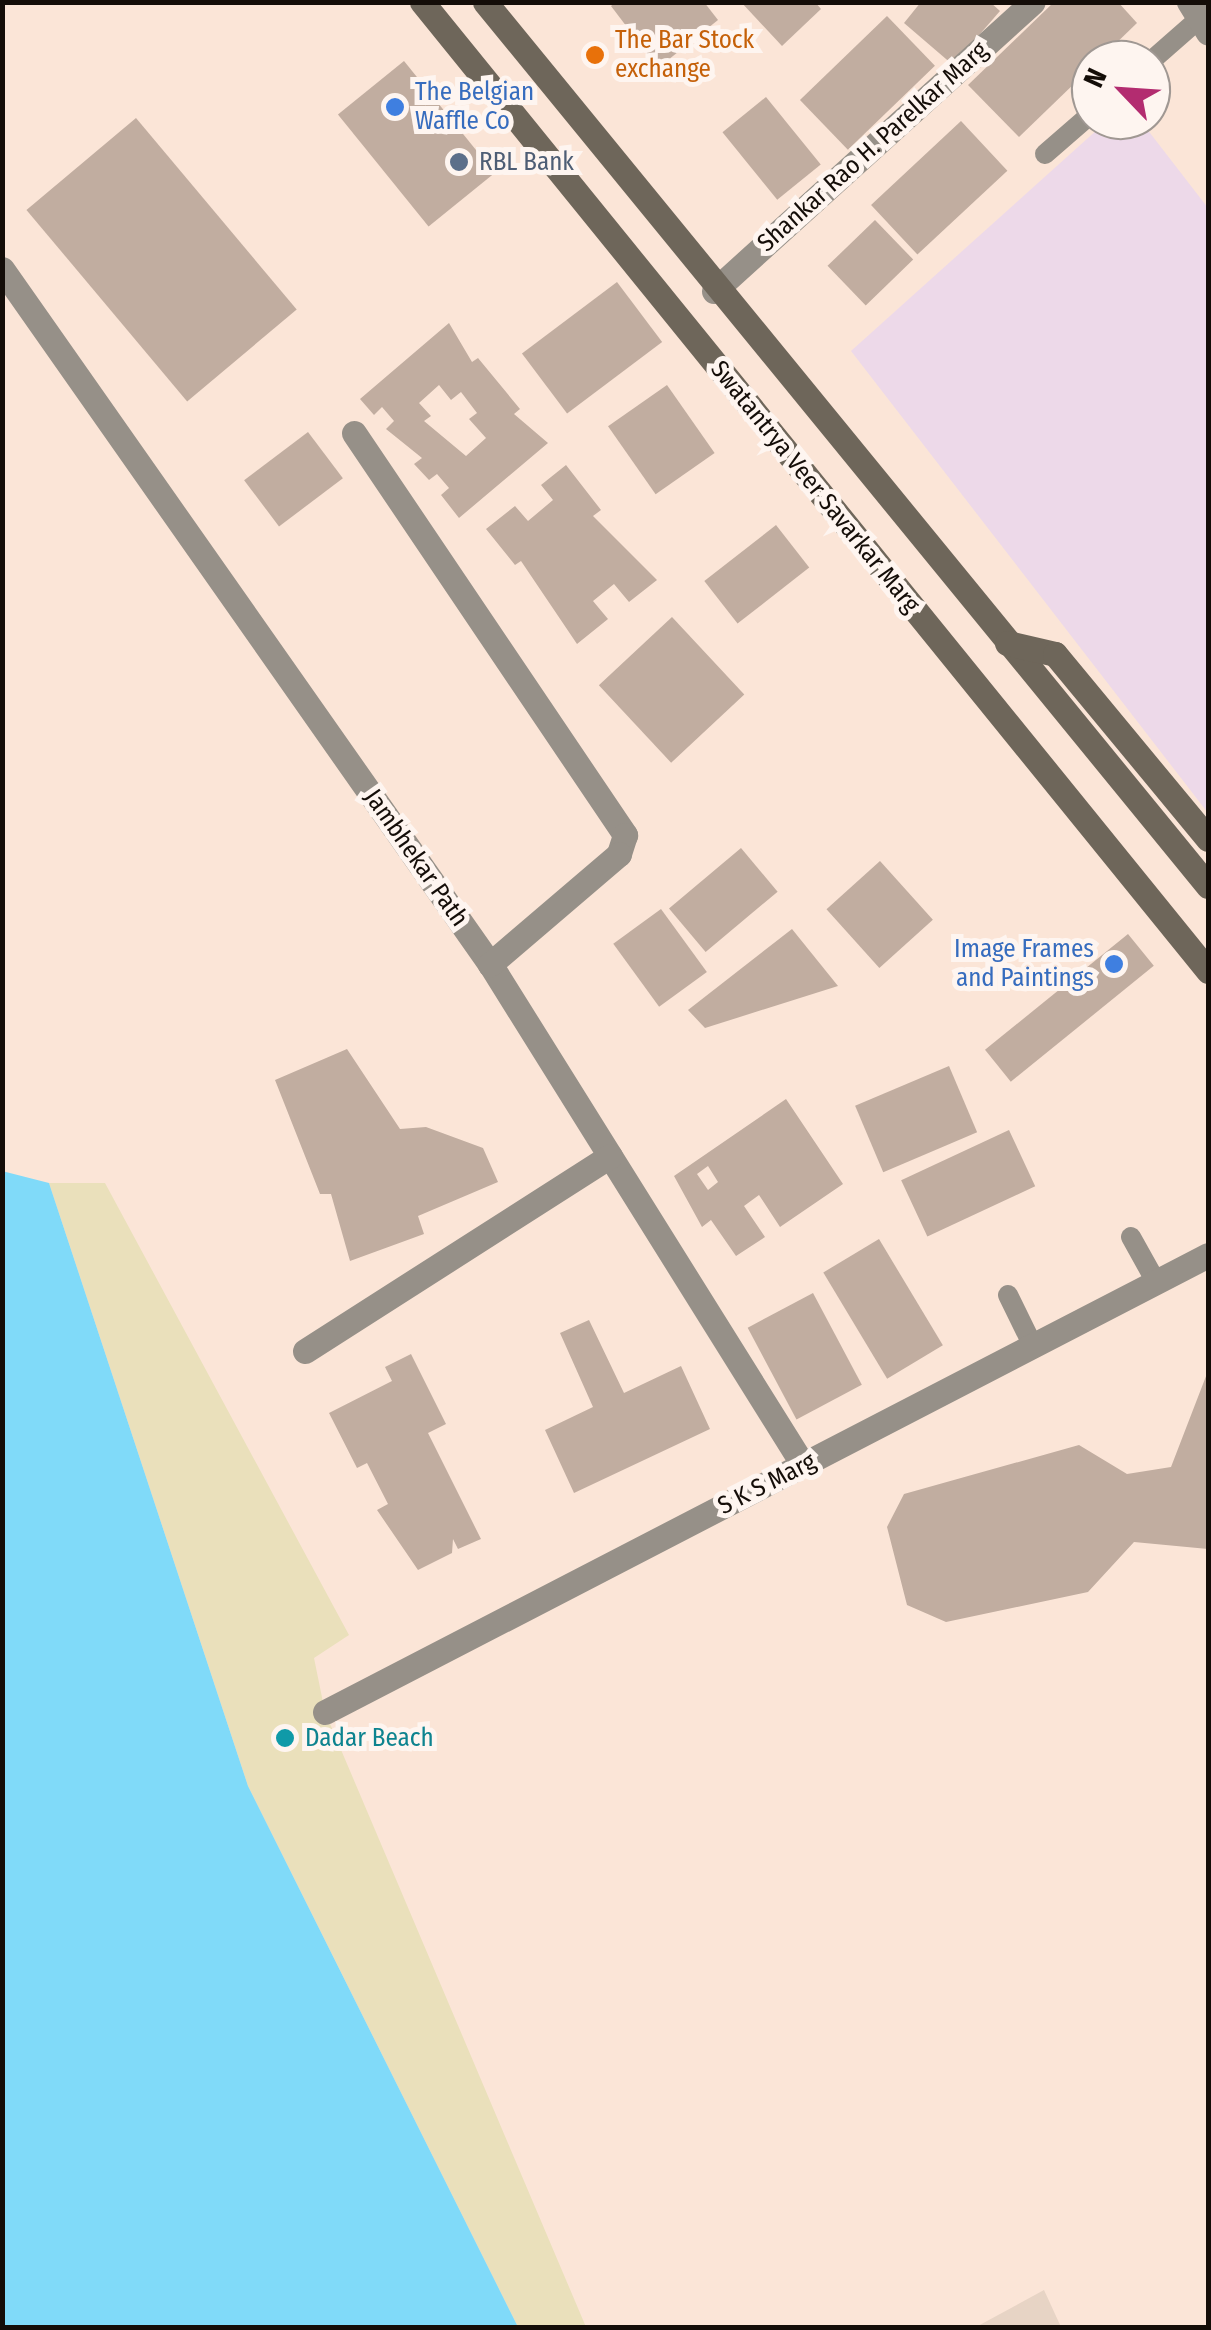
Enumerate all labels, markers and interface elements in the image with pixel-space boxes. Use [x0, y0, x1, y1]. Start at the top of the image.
place label: The Bar Stock exchange [615, 26, 754, 85]
street label: Shankar Rao H. Parelkar Marg [752, 36, 994, 258]
north arrow [1071, 40, 1171, 140]
marker: The Bar Stock exchange [584, 44, 606, 66]
text: N [1077, 63, 1114, 93]
place label: The Belgian Waffle Co [415, 78, 534, 137]
marker: The Belgian Waffle Co [384, 96, 406, 118]
place label: RBL Bank [479, 147, 574, 177]
marker: RBL Bank [448, 151, 470, 173]
street label: Swatantrya Veer Savarkar Marg [704, 355, 926, 619]
street label: Jambhekar Path [358, 784, 474, 932]
place label: Image Frames and Paintings [954, 935, 1094, 994]
marker: Image Frames and Paintings [1103, 953, 1125, 975]
street label: S K S Marg [713, 1447, 821, 1521]
place label: Dadar Beach [305, 1723, 434, 1753]
marker: Dadar Beach [274, 1727, 296, 1749]

